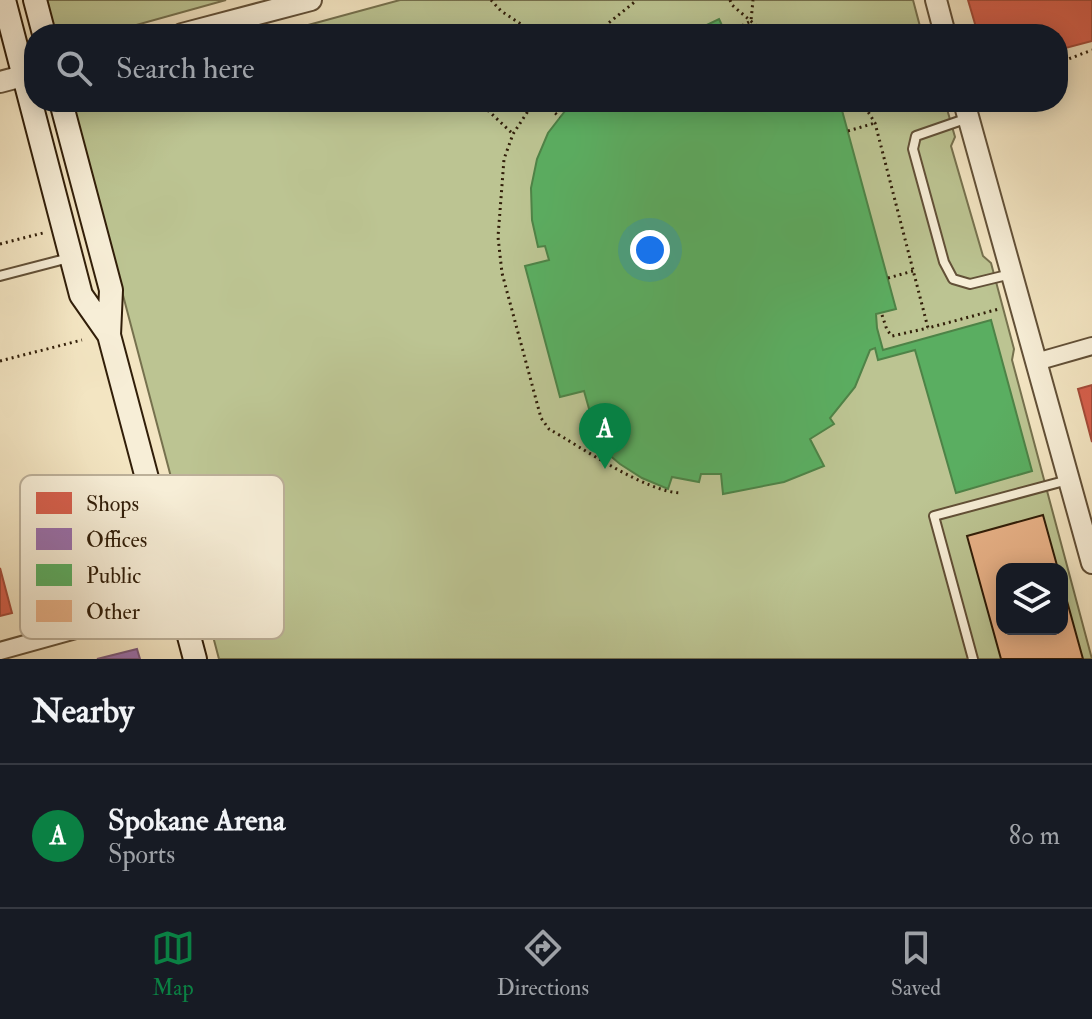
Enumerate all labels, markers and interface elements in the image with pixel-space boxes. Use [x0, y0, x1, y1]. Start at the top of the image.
search box [24, 24, 1068, 112]
icon: search [52, 46, 96, 90]
text: Search here [116, 50, 255, 87]
your location [630, 230, 670, 270]
pin: A [579, 403, 631, 469]
legend [20, 475, 284, 639]
text: Shops [86, 490, 139, 519]
text: Offices [86, 526, 147, 554]
text: Public [86, 562, 141, 590]
map controls [996, 563, 1068, 635]
button: layers [996, 563, 1068, 635]
text: Other [86, 598, 141, 626]
text: Nearby [32, 690, 134, 733]
text: Spokane Arena [108, 802, 285, 839]
text: A [50, 820, 66, 852]
text: 80 m [1009, 820, 1060, 852]
text: Sports [108, 839, 175, 871]
tab: Map [151, 926, 195, 1002]
tab: Directions [497, 926, 589, 1002]
tab: Saved [891, 926, 941, 1002]

